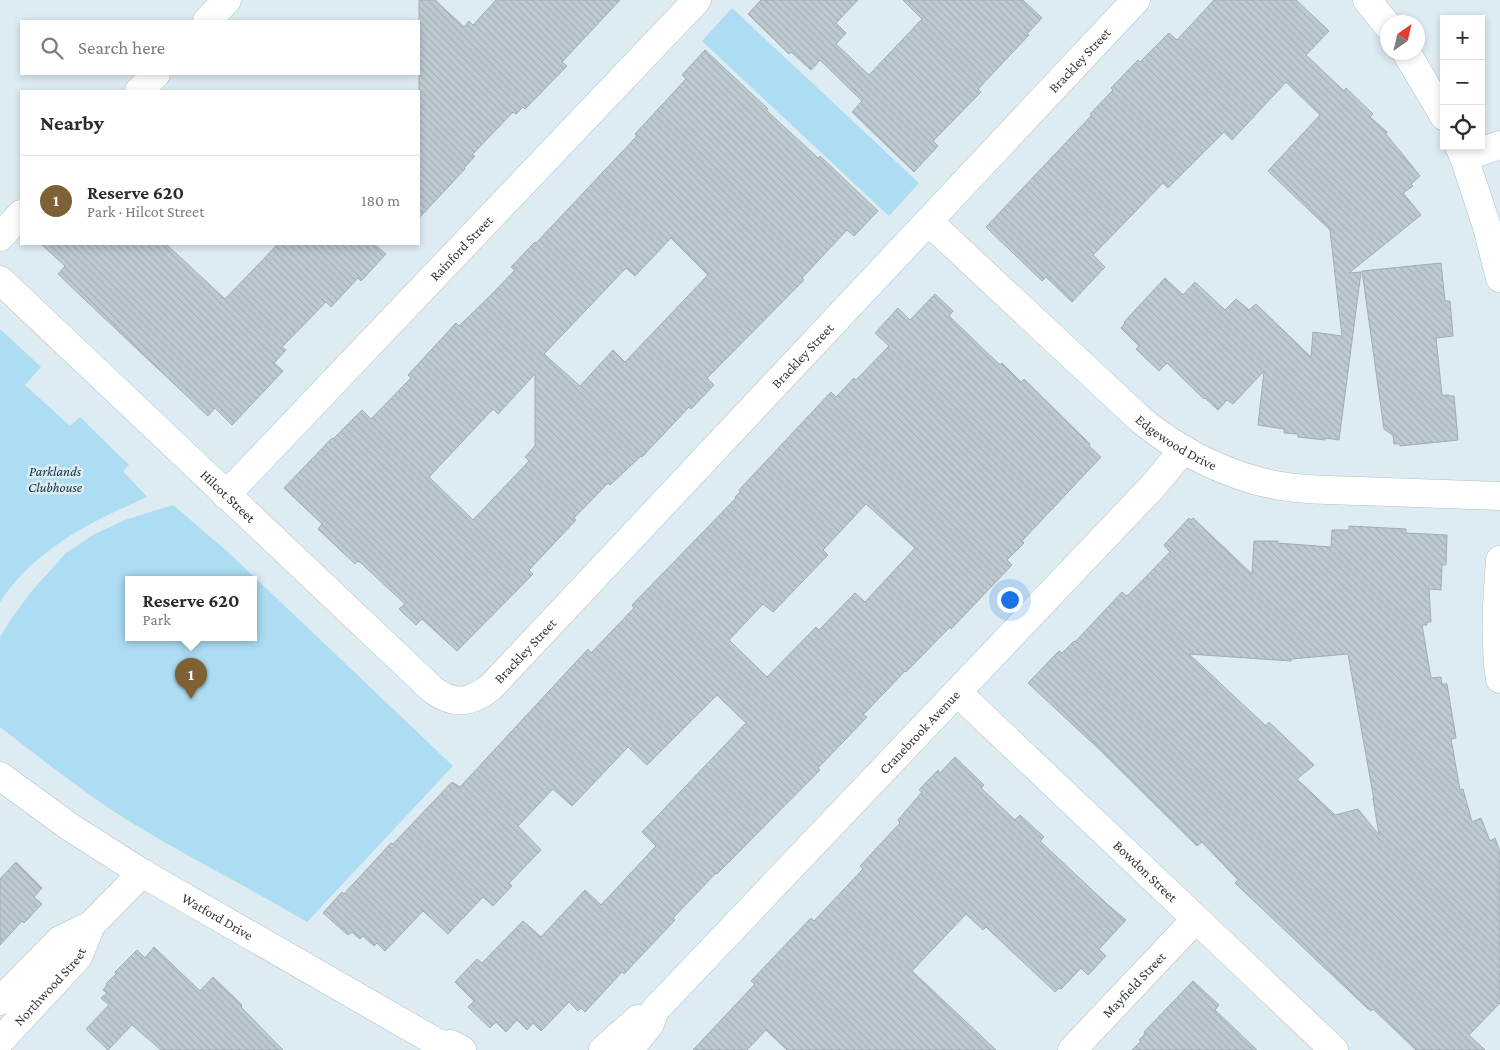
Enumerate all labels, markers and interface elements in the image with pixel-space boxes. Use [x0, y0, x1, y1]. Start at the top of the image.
north arrow [1380, 15, 1425, 60]
map controls [1440, 15, 1485, 150]
button: + [1440, 15, 1485, 60]
search box [20, 20, 420, 75]
street label: Brackley Street [1045, 24, 1114, 96]
icon: search [38, 34, 66, 62]
text: Search here [78, 37, 165, 58]
button: − [1440, 60, 1485, 105]
button: locate [1440, 105, 1485, 150]
text: Nearby [40, 111, 104, 135]
text: Reserve 620 [87, 182, 184, 203]
text: 1 [53, 192, 59, 209]
text: 180 m [361, 192, 400, 209]
text: Park · Hilcot Street [87, 203, 204, 220]
street label: Rainford Street [426, 212, 496, 284]
street label: Brackley Street [768, 319, 837, 391]
street label: Edgewood Drive [1132, 411, 1219, 473]
park label: Parklands Clubhouse [28, 463, 83, 495]
street label: Hilcot Street [197, 466, 259, 526]
popup [125, 576, 257, 641]
your location [997, 587, 1023, 613]
text: Reserve 620 [143, 590, 239, 611]
text: Park [143, 611, 171, 628]
street label: Brackley Street [491, 615, 560, 686]
pin: 1 [175, 658, 207, 699]
street label: Cranebrook Avenue [876, 687, 963, 777]
street label: Bowdon Street [1110, 837, 1181, 905]
street label: Watford Drive [179, 890, 256, 943]
street label: Northwood Street [10, 945, 89, 1029]
street label: Mayfield Street [1099, 948, 1169, 1021]

